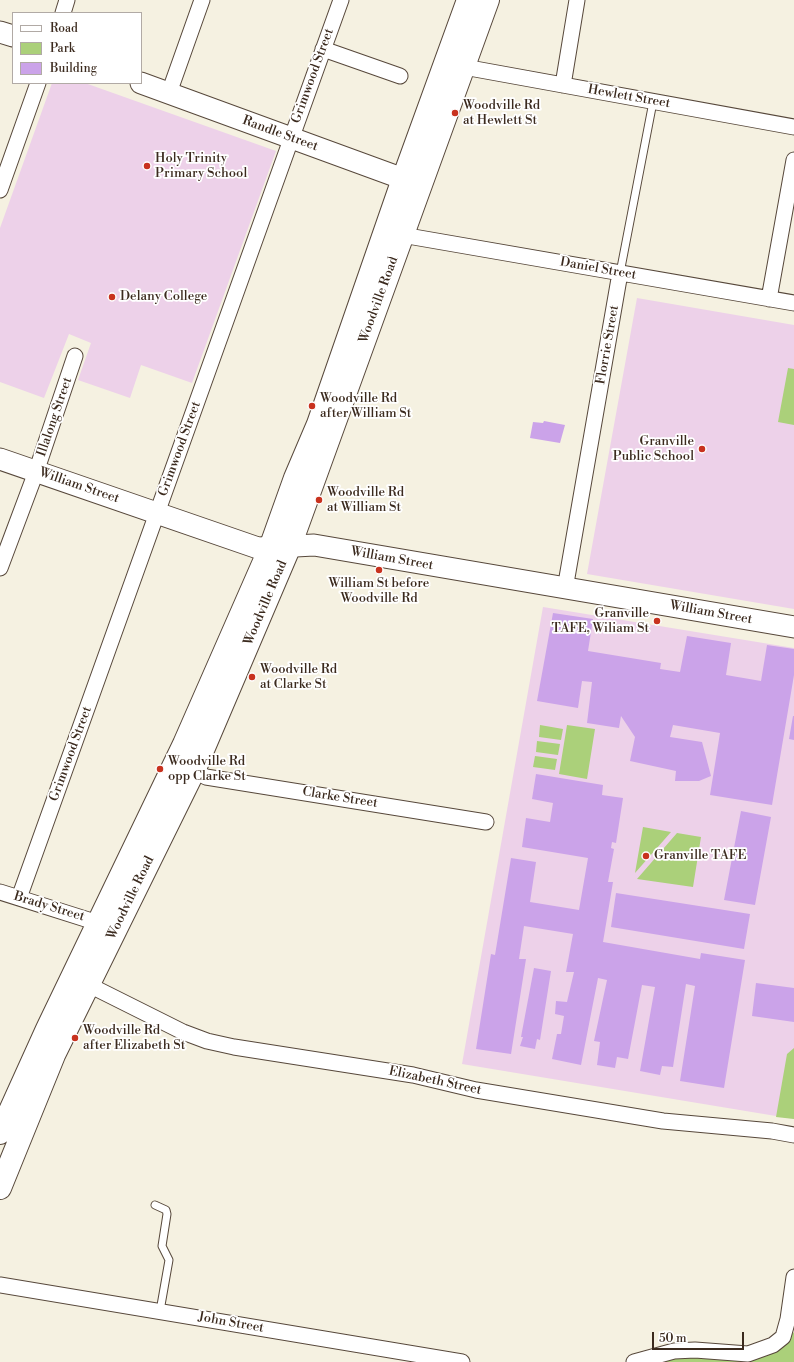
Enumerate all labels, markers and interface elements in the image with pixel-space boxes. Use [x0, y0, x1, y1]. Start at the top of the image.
legend [12, 12, 142, 84]
text: Road [50, 21, 78, 36]
street label: Grimwood Street [289, 26, 337, 126]
text: Park [50, 41, 75, 56]
text: Building [50, 61, 97, 76]
street label: Hewlett Street [587, 82, 671, 112]
place label: Woodville Rd at Hewlett St [463, 98, 540, 129]
marker: Woodville Rd at Hewlett St [450, 108, 460, 118]
street label: Randle Street [240, 113, 320, 155]
place label: Holy Trinity Primary School [155, 151, 247, 182]
marker: Holy Trinity Primary School [142, 161, 152, 171]
street label: Woodville Road [356, 255, 402, 345]
street label: Daniel Street [559, 255, 637, 283]
place label: Delany College [120, 289, 207, 305]
marker: Delany College [107, 292, 117, 302]
street label: Florrie Street [593, 304, 623, 386]
street label: Illalong Street [34, 375, 76, 459]
place label: Woodville Rd after William St [320, 391, 411, 422]
street label: Grimwood Street [156, 399, 204, 499]
marker: Woodville Rd after William St [307, 401, 317, 411]
place label: Granville Public School [613, 434, 694, 465]
marker: Granville Public School [697, 444, 707, 454]
street label: William Street [37, 465, 121, 507]
place label: Woodville Rd at William St [327, 485, 404, 516]
marker: Woodville Rd at William St [314, 495, 324, 505]
street label: William Street [350, 544, 434, 574]
street label: Woodville Road [241, 558, 291, 648]
marker: William St before Woodville Rd [374, 565, 384, 575]
place label: William St before Woodville Rd [329, 576, 429, 607]
street label: William Street [669, 598, 753, 628]
place label: Granville TAFE, Wiliam St [552, 606, 649, 637]
marker: Granville TAFE, Wiliam St [652, 616, 662, 626]
place label: Woodville Rd at Clarke St [260, 662, 337, 693]
marker: Woodville Rd at Clarke St [247, 672, 257, 682]
street label: Grimwood Street [47, 704, 95, 804]
place label: Woodville Rd opp Clarke St [168, 754, 246, 785]
marker: Woodville Rd opp Clarke St [155, 764, 165, 774]
street label: Clarke Street [301, 784, 379, 812]
place label: Granville TAFE [654, 848, 746, 864]
marker: Granville TAFE [641, 851, 651, 861]
street label: Woodville Road [104, 854, 158, 942]
street label: Brady Street [12, 889, 86, 925]
place label: Woodville Rd after Elizabeth St [83, 1023, 185, 1054]
marker: Woodville Rd after Elizabeth St [70, 1033, 80, 1043]
street label: Elizabeth Street [387, 1064, 483, 1098]
street label: John Street [197, 1310, 265, 1336]
scale bar [654, 1324, 746, 1350]
text: 50 m [659, 1331, 687, 1346]

